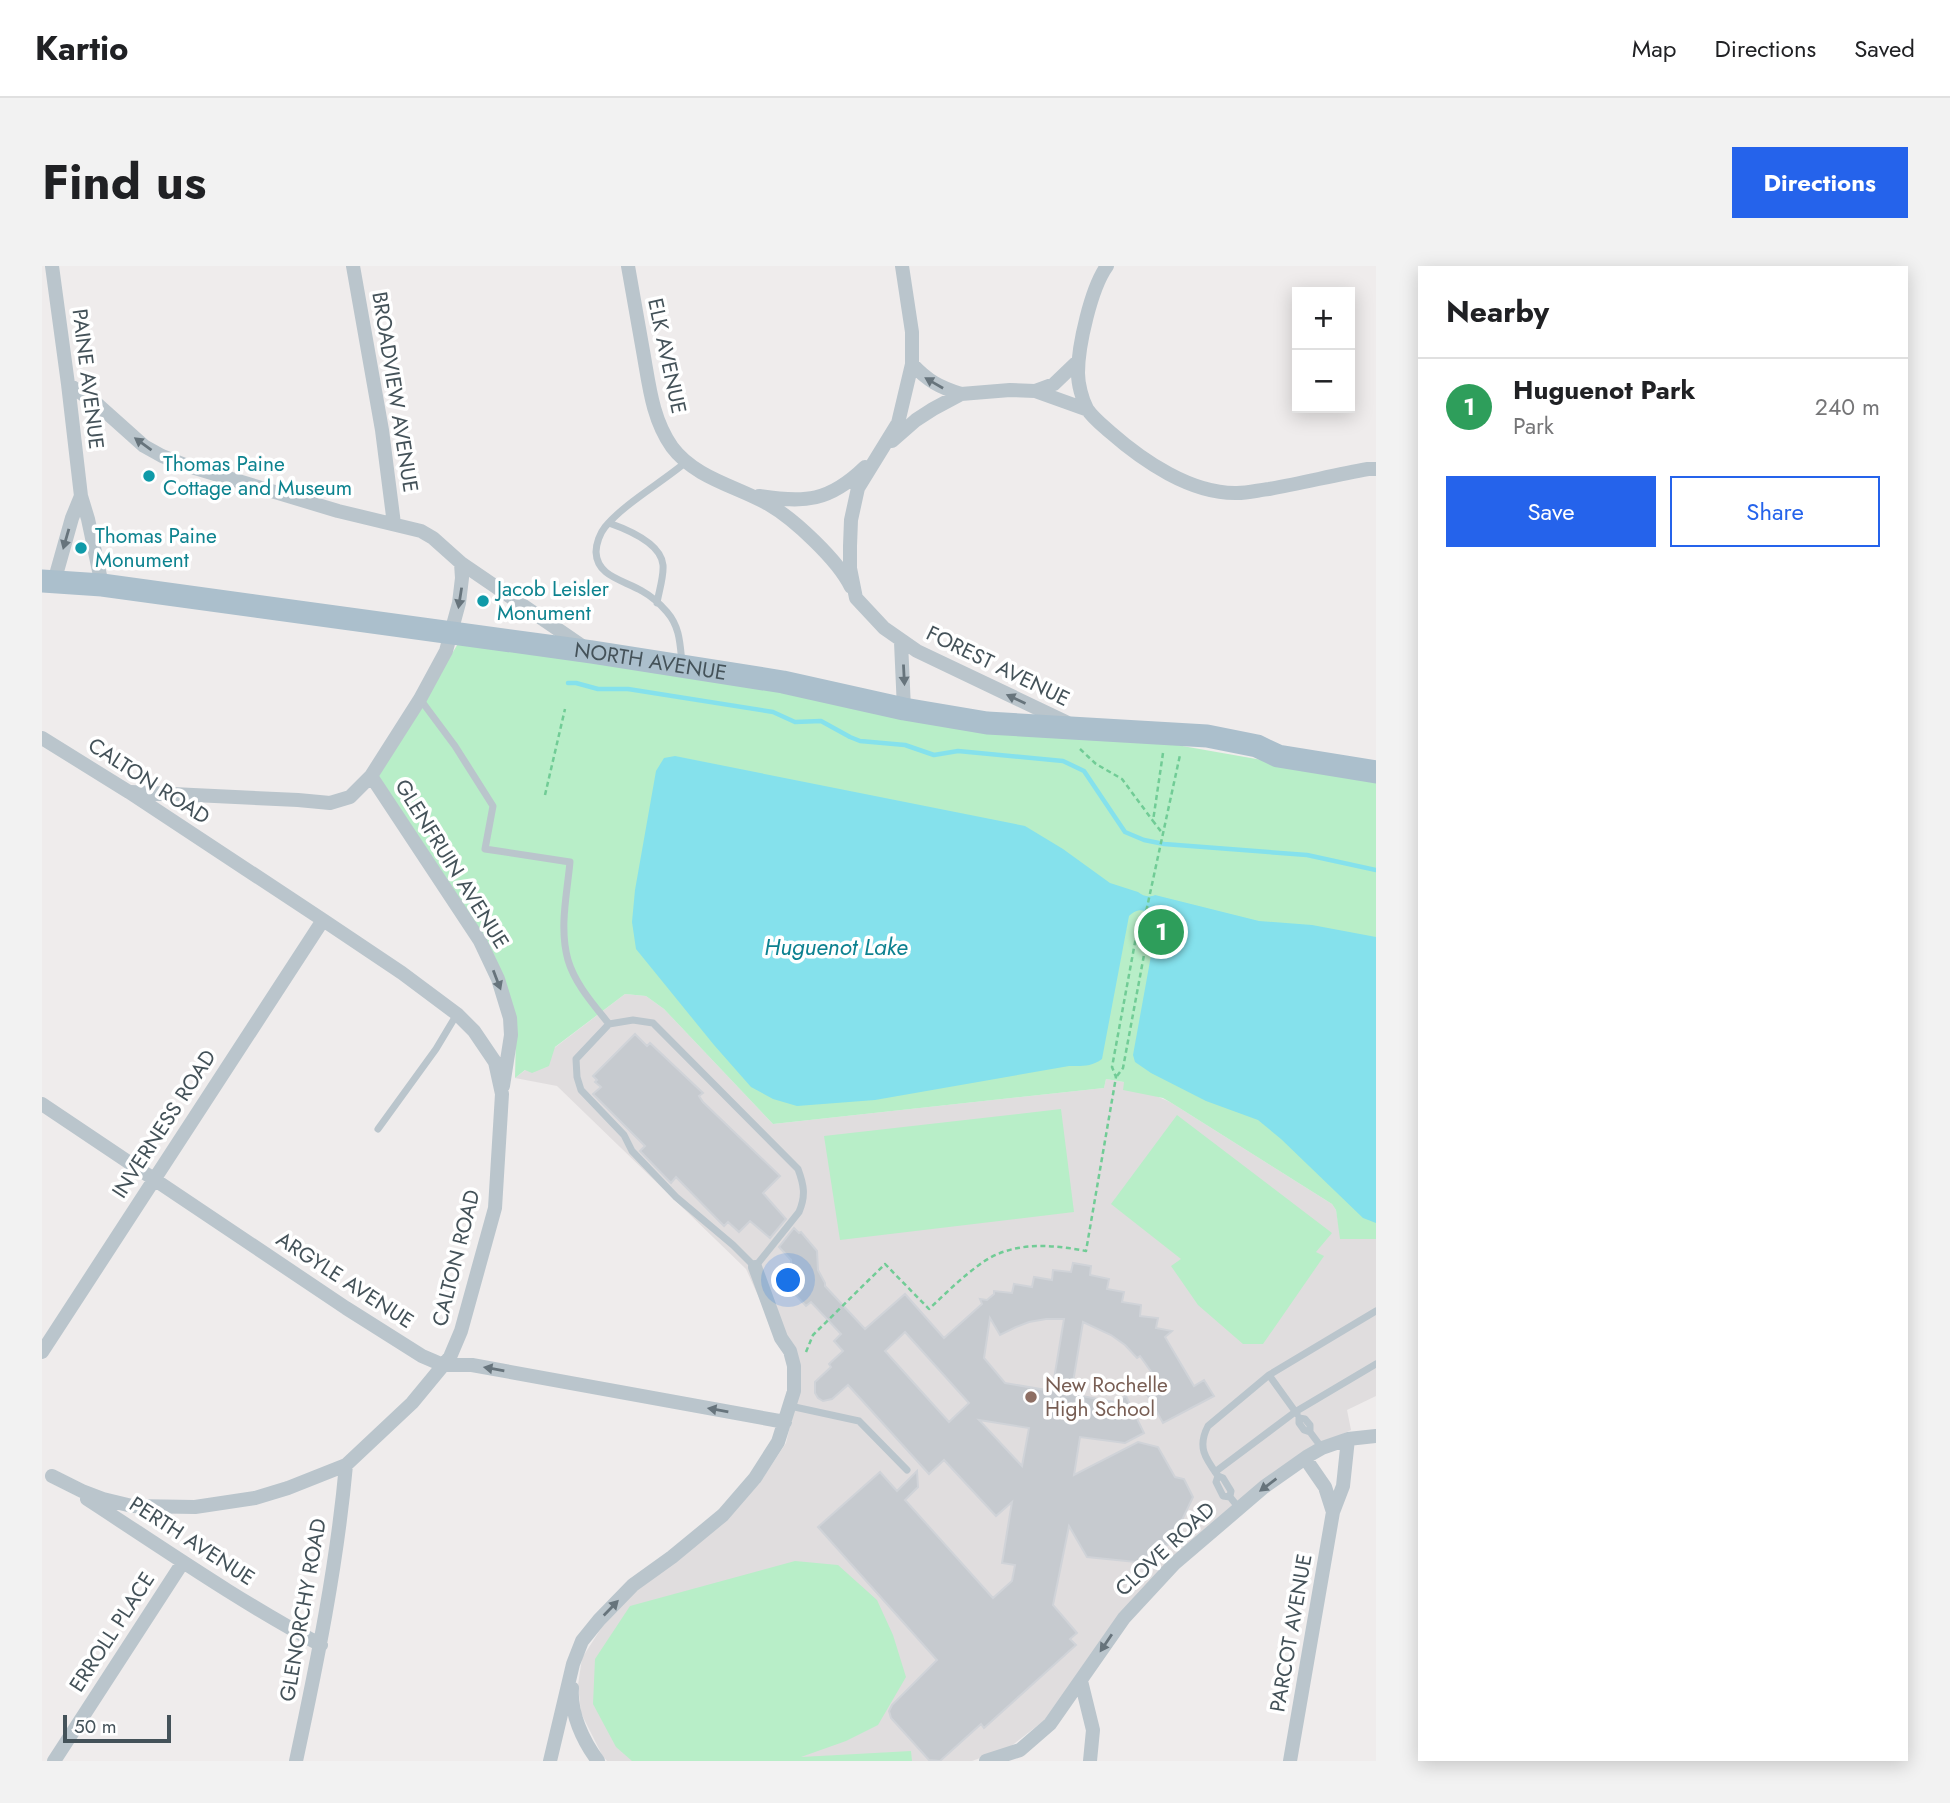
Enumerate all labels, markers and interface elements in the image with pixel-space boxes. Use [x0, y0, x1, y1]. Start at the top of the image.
text: Kartio [35, 25, 129, 72]
text: Map [1632, 31, 1677, 66]
text: Directions [1715, 31, 1816, 66]
text: Saved [1854, 31, 1915, 66]
text: Find us [42, 147, 206, 217]
button: Directions [1732, 147, 1908, 218]
map controls [1292, 287, 1355, 413]
button: + [1292, 287, 1355, 350]
street label: BROADVIEW AVENUE [364, 290, 426, 494]
text: Nearby [1446, 290, 1549, 333]
street label: ELK AVENUE [640, 296, 694, 416]
street label: PAINE AVENUE [65, 307, 111, 451]
button: − [1292, 350, 1355, 413]
text: Huguenot Park [1513, 371, 1696, 409]
one-way arrow [925, 377, 944, 389]
text: 1 [1463, 390, 1475, 424]
text: 240 m [1815, 390, 1880, 424]
text: Park [1513, 409, 1554, 443]
one-way arrow [134, 437, 152, 451]
place label: Thomas Paine Cottage and Museum [163, 449, 352, 503]
marker: Thomas Paine Cottage and Museum [141, 468, 157, 484]
button: Save [1446, 476, 1656, 547]
button: Share [1670, 476, 1880, 547]
place label: Thomas Paine Monument [95, 521, 217, 575]
one-way arrow [61, 528, 71, 549]
marker: Thomas Paine Monument [73, 540, 89, 556]
place label: Jacob Leisler Monument [494, 574, 610, 628]
one-way arrow [454, 587, 465, 609]
marker: Jacob Leisler Monument [475, 593, 491, 609]
street label: FOREST AVENUE [921, 618, 1075, 714]
street label: NORTH AVENUE [572, 635, 729, 688]
one-way arrow [898, 664, 909, 686]
one-way arrow [1006, 693, 1026, 704]
street label: CALTON ROAD [82, 730, 216, 832]
street label: GLENFRUIN AVENUE [388, 773, 516, 955]
pin: 1 [1138, 906, 1184, 958]
water label: Huguenot Lake [764, 930, 908, 964]
one-way arrow [492, 969, 503, 990]
street label: INVERNESS ROAD [105, 1044, 223, 1204]
street label: CALTON ROAD [425, 1187, 487, 1329]
street label: ARGYLE AVENUE [270, 1224, 420, 1336]
your location [771, 1263, 805, 1297]
one-way arrow [483, 1364, 505, 1375]
place label: New Rochelle High School [1045, 1370, 1168, 1424]
marker: New Rochelle High School [1023, 1389, 1039, 1405]
one-way arrow [707, 1404, 729, 1415]
one-way arrow [1259, 1477, 1277, 1491]
street label: PERTH AVENUE [123, 1489, 261, 1593]
street label: CLOVE ROAD [1108, 1495, 1222, 1603]
street label: GLENORCHY ROAD [272, 1516, 334, 1704]
street label: PARCOT AVENUE [1262, 1552, 1320, 1714]
street label: ERROLL PLACE [62, 1566, 162, 1698]
one-way arrow [602, 1600, 618, 1617]
one-way arrow [1100, 1633, 1113, 1653]
scale bar [63, 1712, 172, 1744]
text: 50 m [74, 1713, 117, 1740]

